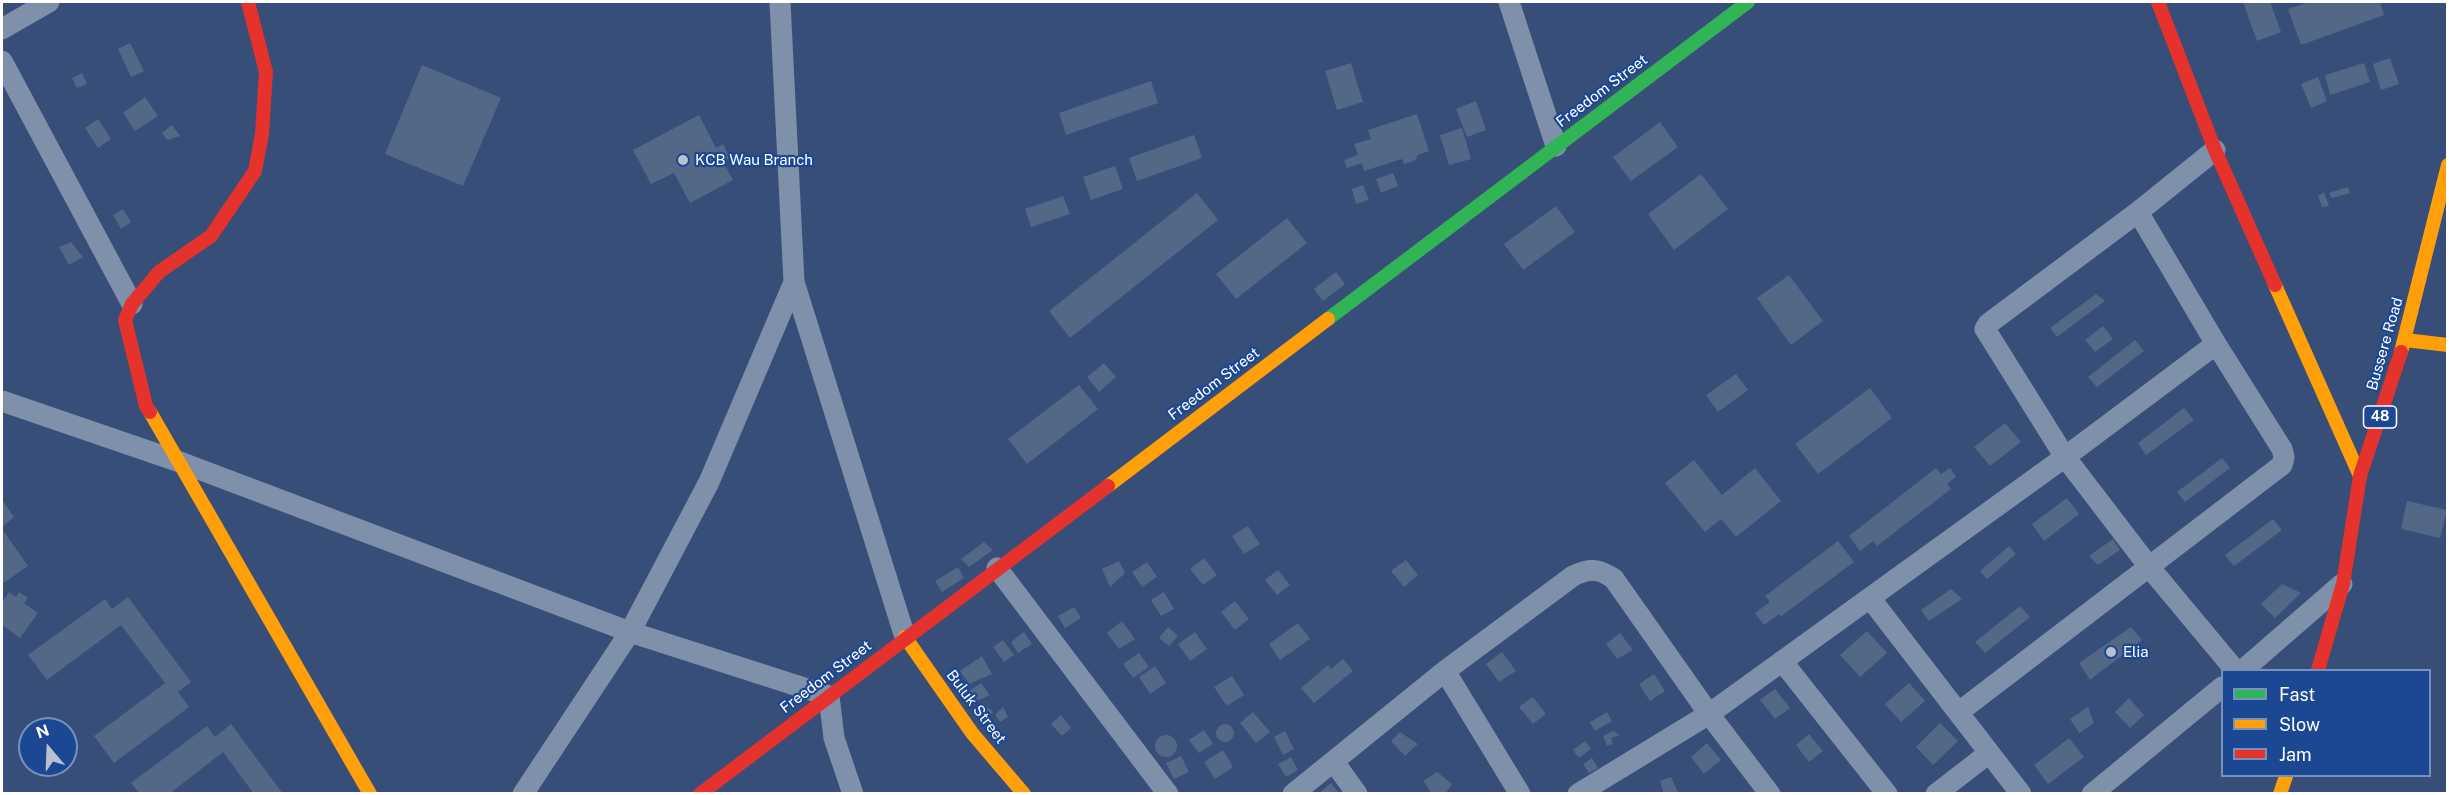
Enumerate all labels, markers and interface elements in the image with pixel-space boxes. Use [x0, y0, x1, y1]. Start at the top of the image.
street label: Freedom Street [1553, 51, 1651, 131]
place label: KCB Wau Branch [695, 151, 813, 169]
marker: KCB Wau Branch [676, 153, 690, 167]
street label: Bussere Road [2363, 295, 2407, 393]
street label: Freedom Street [1165, 344, 1263, 424]
road number: 48 [2364, 406, 2396, 428]
street label: Freedom Street [777, 637, 875, 717]
place label: Elia [2123, 643, 2149, 661]
marker: Elia [2104, 645, 2118, 659]
street label: Buluk Street [942, 667, 1010, 747]
legend [2221, 669, 2431, 777]
text: Fast [2279, 684, 2315, 705]
text: Slow [2279, 714, 2320, 735]
north arrow [18, 717, 78, 777]
text: N [34, 720, 52, 742]
text: Jam [2279, 744, 2312, 765]

